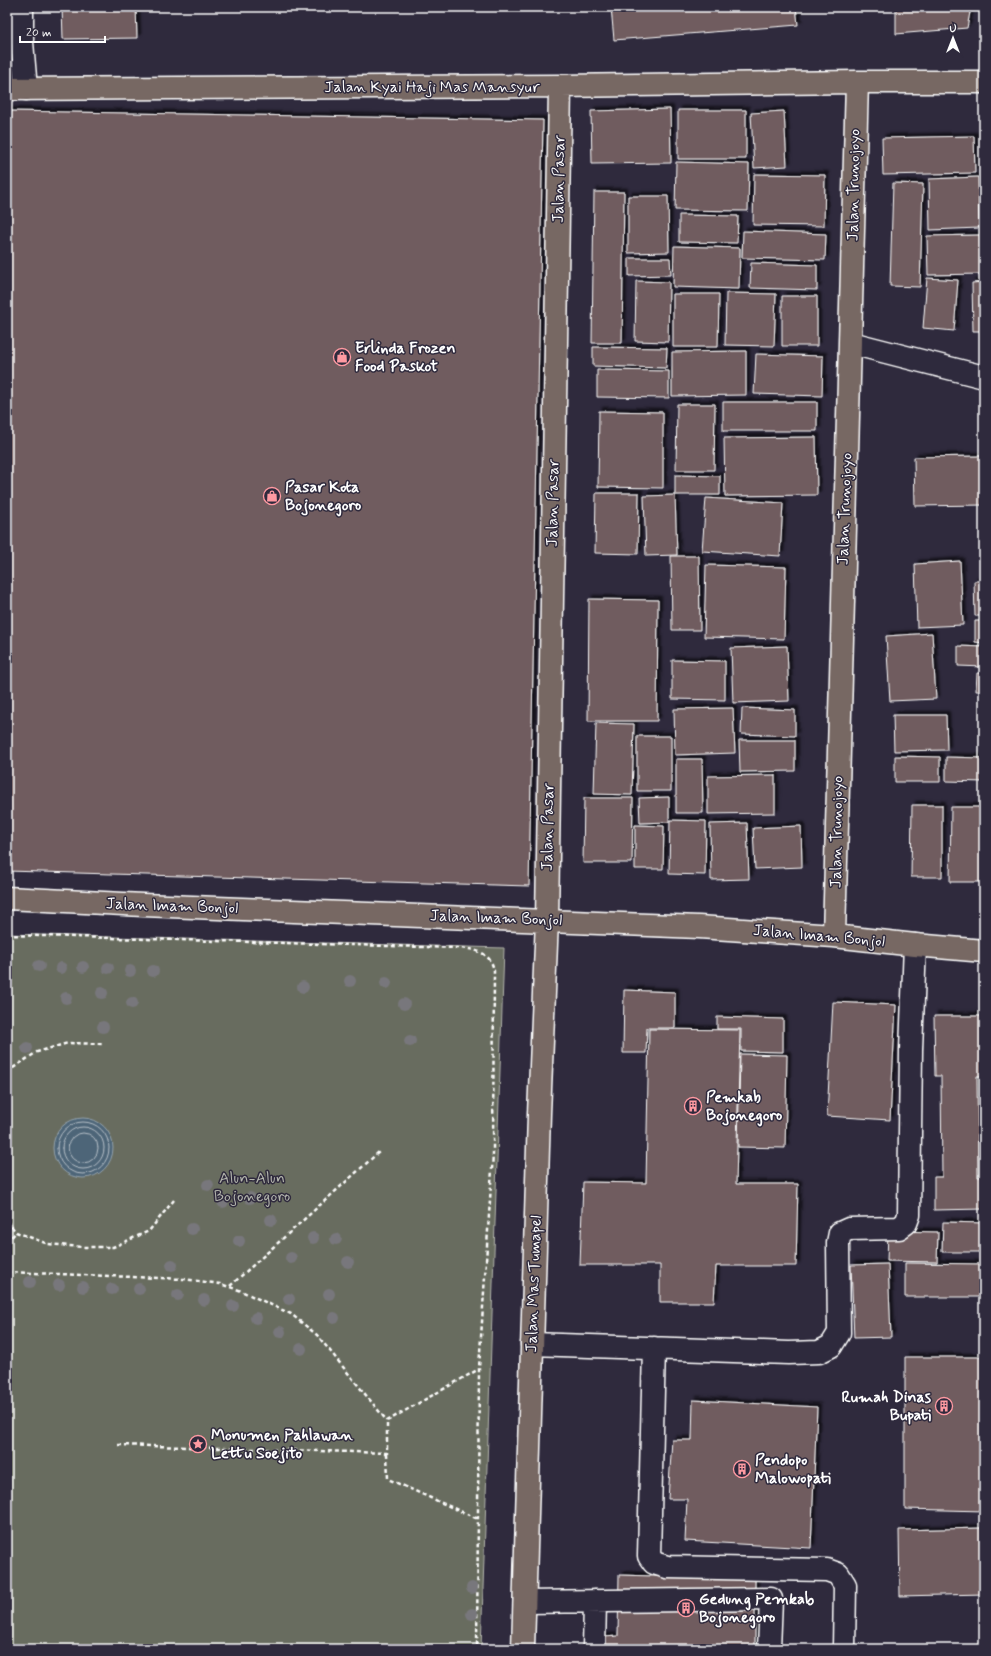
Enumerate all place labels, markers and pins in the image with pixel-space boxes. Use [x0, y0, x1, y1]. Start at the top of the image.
place label: Erlinda Frozen Food Paskot [355, 338, 455, 377]
shop icon: Erlinda Frozen Food Paskot [332, 347, 352, 367]
place label: Pasar Kota Bojonegoro [285, 477, 362, 517]
shop icon: Pasar Kota Bojonegoro [262, 486, 282, 506]
place label: Pemkab Bojonegoro [706, 1087, 783, 1127]
building icon: Pemkab Bojonegoro [683, 1096, 703, 1116]
place label: Rumah Dinas Bupati [841, 1387, 932, 1426]
building icon: Rumah Dinas Bupati [934, 1396, 954, 1416]
place label: Monumen Pahlawan Lettu Soejito [211, 1425, 354, 1464]
place icon: Monumen Pahlawan Lettu Soejito [188, 1434, 208, 1454]
place label: Pendopo Malowopati [755, 1450, 832, 1489]
building icon: Pendopo Malowopati [732, 1459, 752, 1479]
place label: Gedung Pemkab Bojonegoro [699, 1589, 815, 1629]
building icon: Gedung Pemkab Bojonegoro [676, 1598, 696, 1618]

